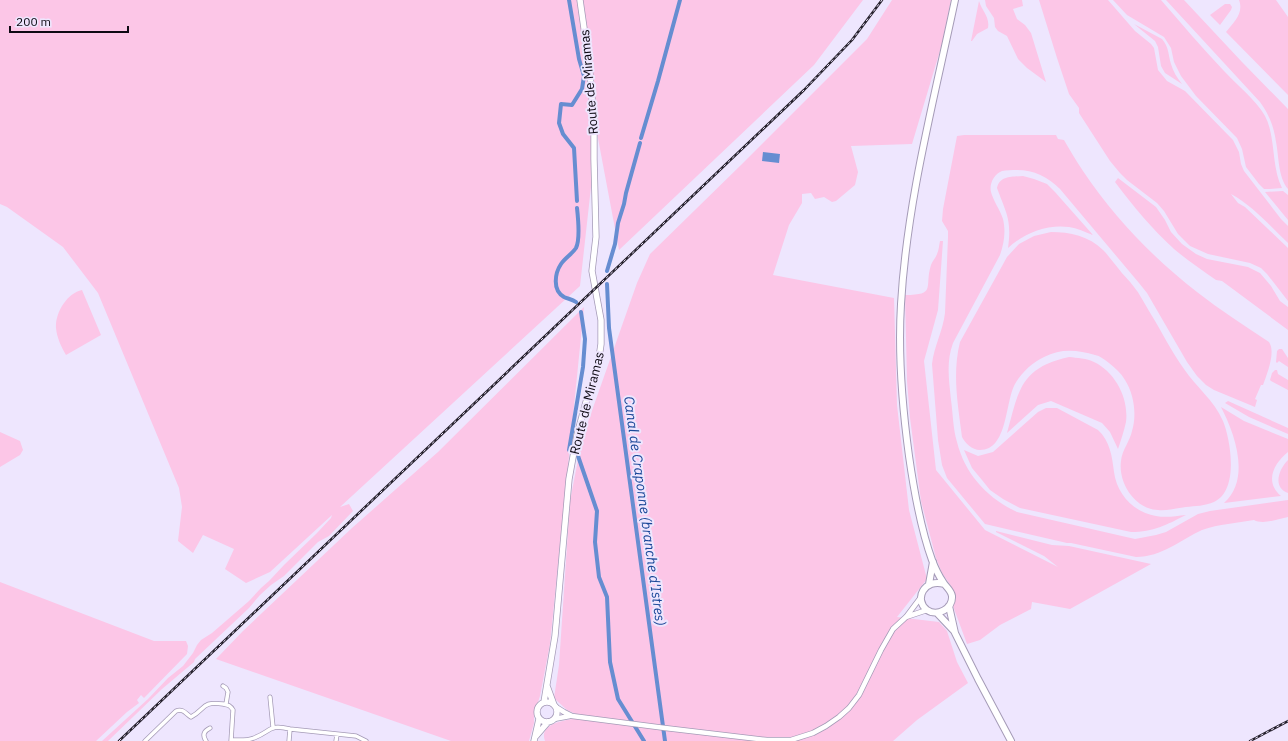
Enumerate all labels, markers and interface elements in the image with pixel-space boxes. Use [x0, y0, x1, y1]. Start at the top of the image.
scale bar [10, 8, 128, 34]
text: 200 m [16, 14, 51, 29]
street label: Route de Miramas [576, 29, 602, 135]
street label: Route de Miramas [566, 350, 608, 456]
water label: Canal de Craponne (branche d'Istres) [620, 395, 670, 627]

